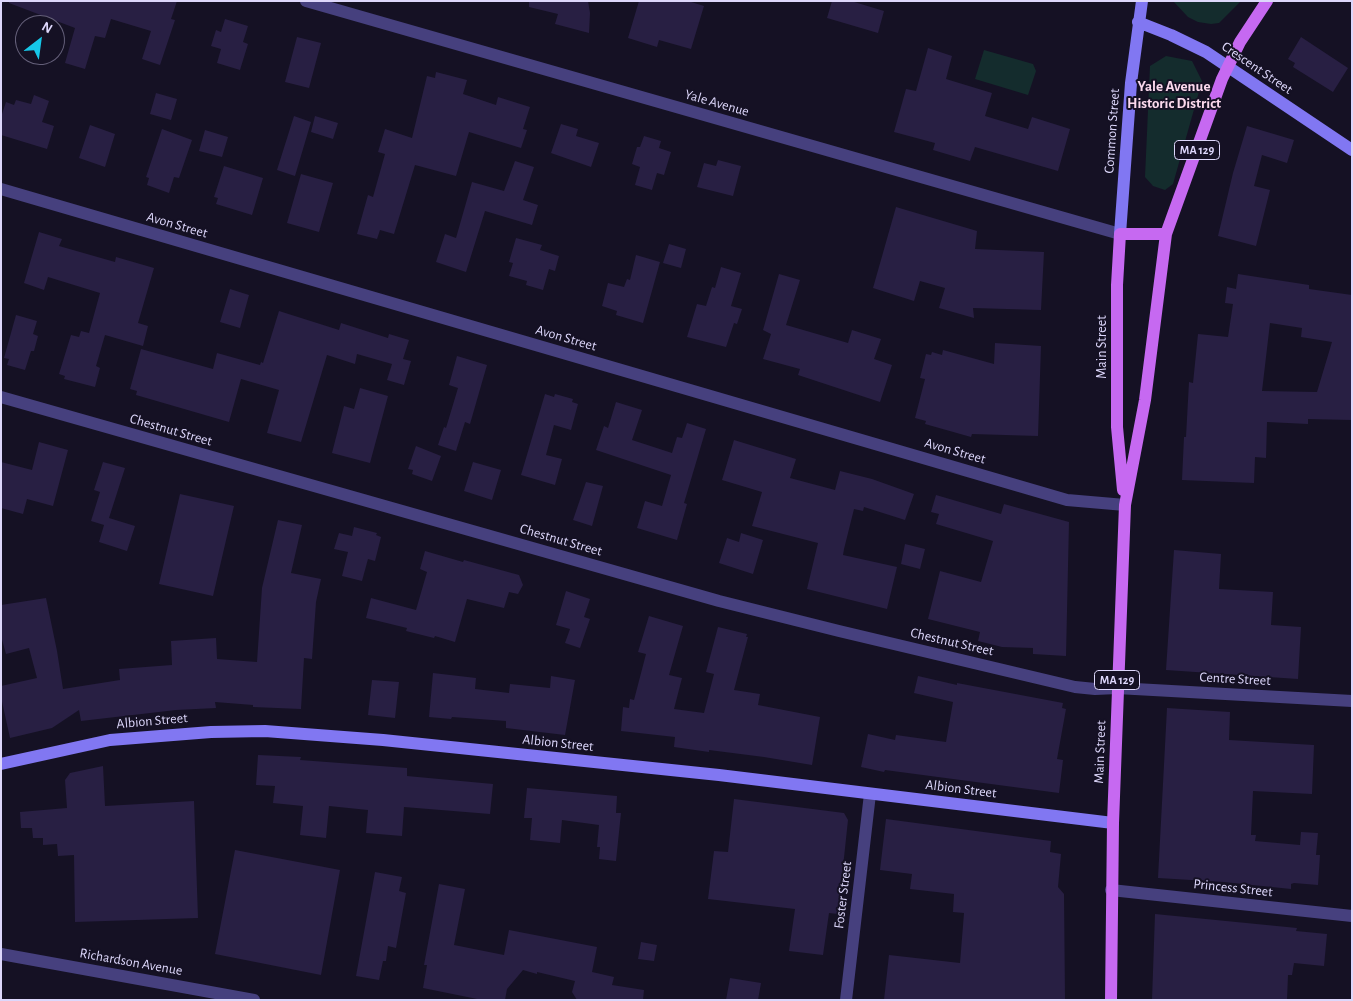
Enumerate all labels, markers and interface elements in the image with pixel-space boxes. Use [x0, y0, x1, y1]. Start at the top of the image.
north arrow [15, 15, 65, 65]
text: N [39, 19, 55, 36]
street label: Crescent Street [1218, 38, 1296, 98]
district label: Yale Avenue Historic District [1127, 77, 1221, 112]
street label: Yale Avenue [683, 86, 751, 120]
street label: Common Street [1101, 88, 1123, 174]
road number: MA 129 [1174, 140, 1220, 160]
street label: Avon Street [145, 208, 209, 242]
street label: Main Street [1094, 315, 1110, 379]
street label: Avon Street [534, 321, 598, 355]
street label: Chestnut Street [128, 410, 214, 450]
street label: Avon Street [923, 434, 987, 468]
street label: Chestnut Street [518, 520, 604, 560]
street label: Chestnut Street [909, 624, 995, 660]
street label: Centre Street [1199, 669, 1271, 689]
road number: MA 129 [1094, 670, 1140, 690]
street label: Albion Street [116, 710, 188, 732]
street label: Main Street [1091, 720, 1109, 784]
street label: Albion Street [522, 731, 594, 755]
street label: Albion Street [925, 776, 997, 802]
street label: Foster Street [831, 860, 855, 930]
street label: Princess Street [1192, 875, 1274, 901]
street label: Richardson Avenue [78, 945, 184, 979]

